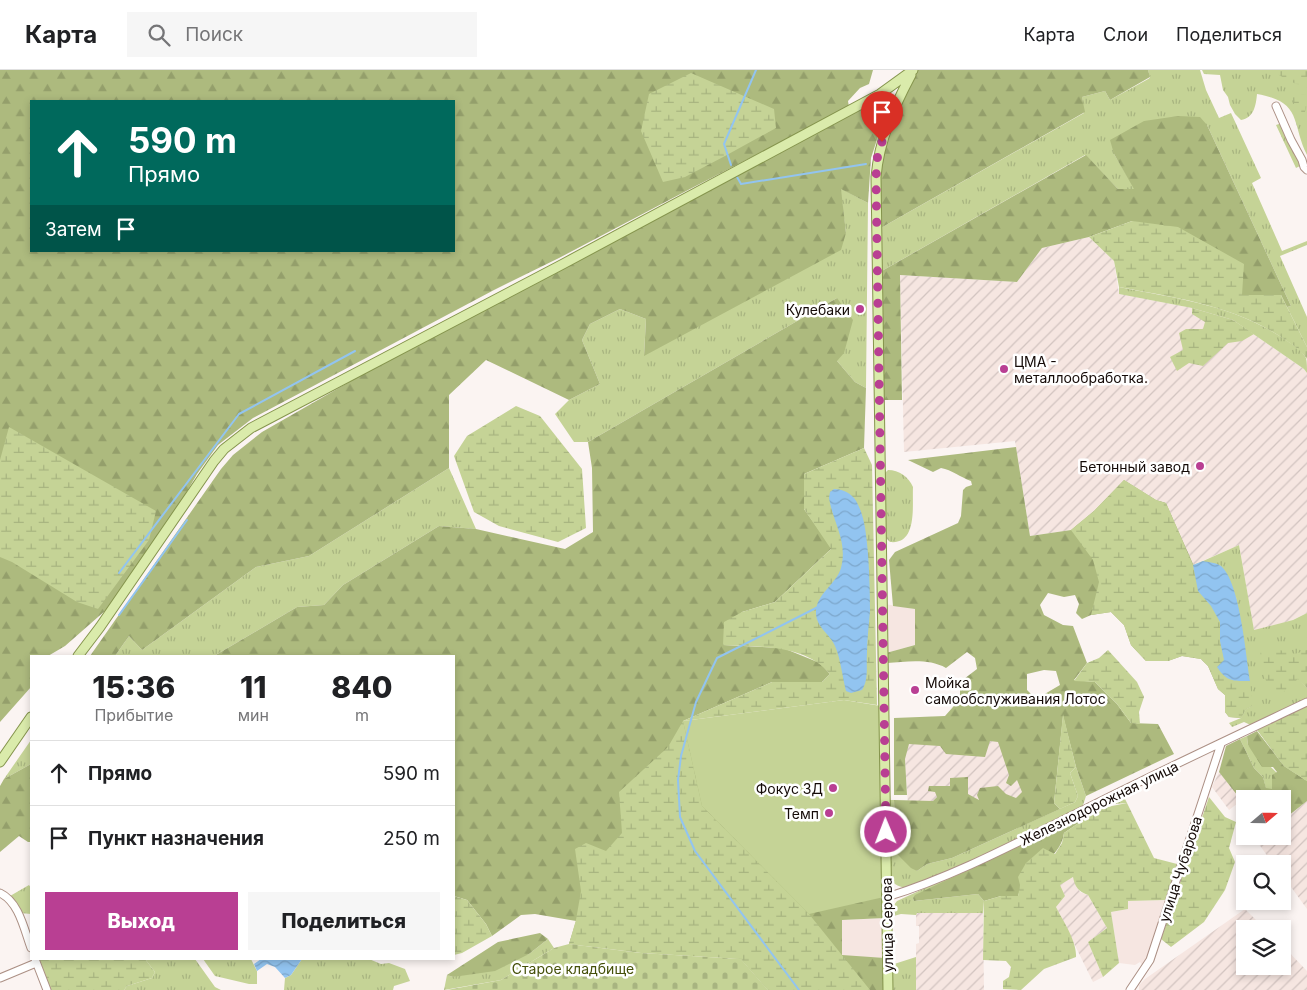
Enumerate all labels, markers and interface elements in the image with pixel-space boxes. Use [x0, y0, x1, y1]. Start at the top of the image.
search box [127, 12, 477, 57]
text: Карта [25, 20, 97, 49]
icon: search [145, 21, 173, 49]
text: Поиск [185, 23, 243, 46]
text: Карта [1023, 24, 1075, 45]
text: Слои [1103, 24, 1148, 45]
text: Поделиться [1176, 24, 1282, 45]
pin [861, 91, 903, 142]
icon: arrive [868, 98, 896, 126]
text: 590 m [128, 119, 237, 161]
icon: ahead [45, 120, 110, 185]
text: Прямо [128, 161, 200, 187]
icon: arrive [112, 215, 140, 243]
text: Затем [45, 218, 102, 241]
place label: Кулебаки [786, 301, 850, 318]
marker: Кулебаки [854, 303, 866, 315]
place label: ЦМА - металлообработка. [1014, 353, 1148, 386]
marker: ЦМА - металлообработка. [998, 363, 1010, 375]
place label: Бетонный завод [1079, 458, 1190, 475]
marker: Бетонный завод [1194, 460, 1206, 472]
text: 15:36 [92, 669, 175, 705]
text: 11 [240, 669, 267, 705]
text: 840 [331, 669, 393, 705]
place label: Мойка самообслуживания Лотос [925, 674, 1106, 707]
marker: Мойка самообслуживания Лотос [909, 684, 921, 696]
text: Прибытие [94, 705, 173, 725]
text: мин [238, 705, 269, 725]
text: m [355, 705, 369, 725]
street label: Железнодорожная улица [1017, 757, 1181, 849]
icon: ahead [45, 759, 73, 787]
text: Прямо [88, 762, 152, 785]
text: 590 m [383, 762, 440, 785]
place label: Фокус 3Д [756, 780, 823, 797]
marker: Фокус 3Д [827, 782, 839, 794]
north arrow [1236, 790, 1291, 845]
map controls [1236, 790, 1291, 975]
place label: Темп [784, 805, 819, 822]
position arrow [859, 805, 911, 857]
marker: Темп [823, 807, 835, 819]
street label: улица Чубарова [1155, 814, 1205, 924]
icon: arrive [45, 824, 73, 852]
text: Пункт назначения [88, 827, 264, 850]
text: 250 m [383, 827, 440, 850]
button: search [1236, 855, 1291, 910]
street label: улица Серова [878, 877, 896, 973]
button: Выход [45, 892, 238, 950]
button: Поделиться [248, 892, 440, 950]
button: layers [1236, 920, 1291, 975]
park label: Старое кладбище [512, 960, 634, 977]

